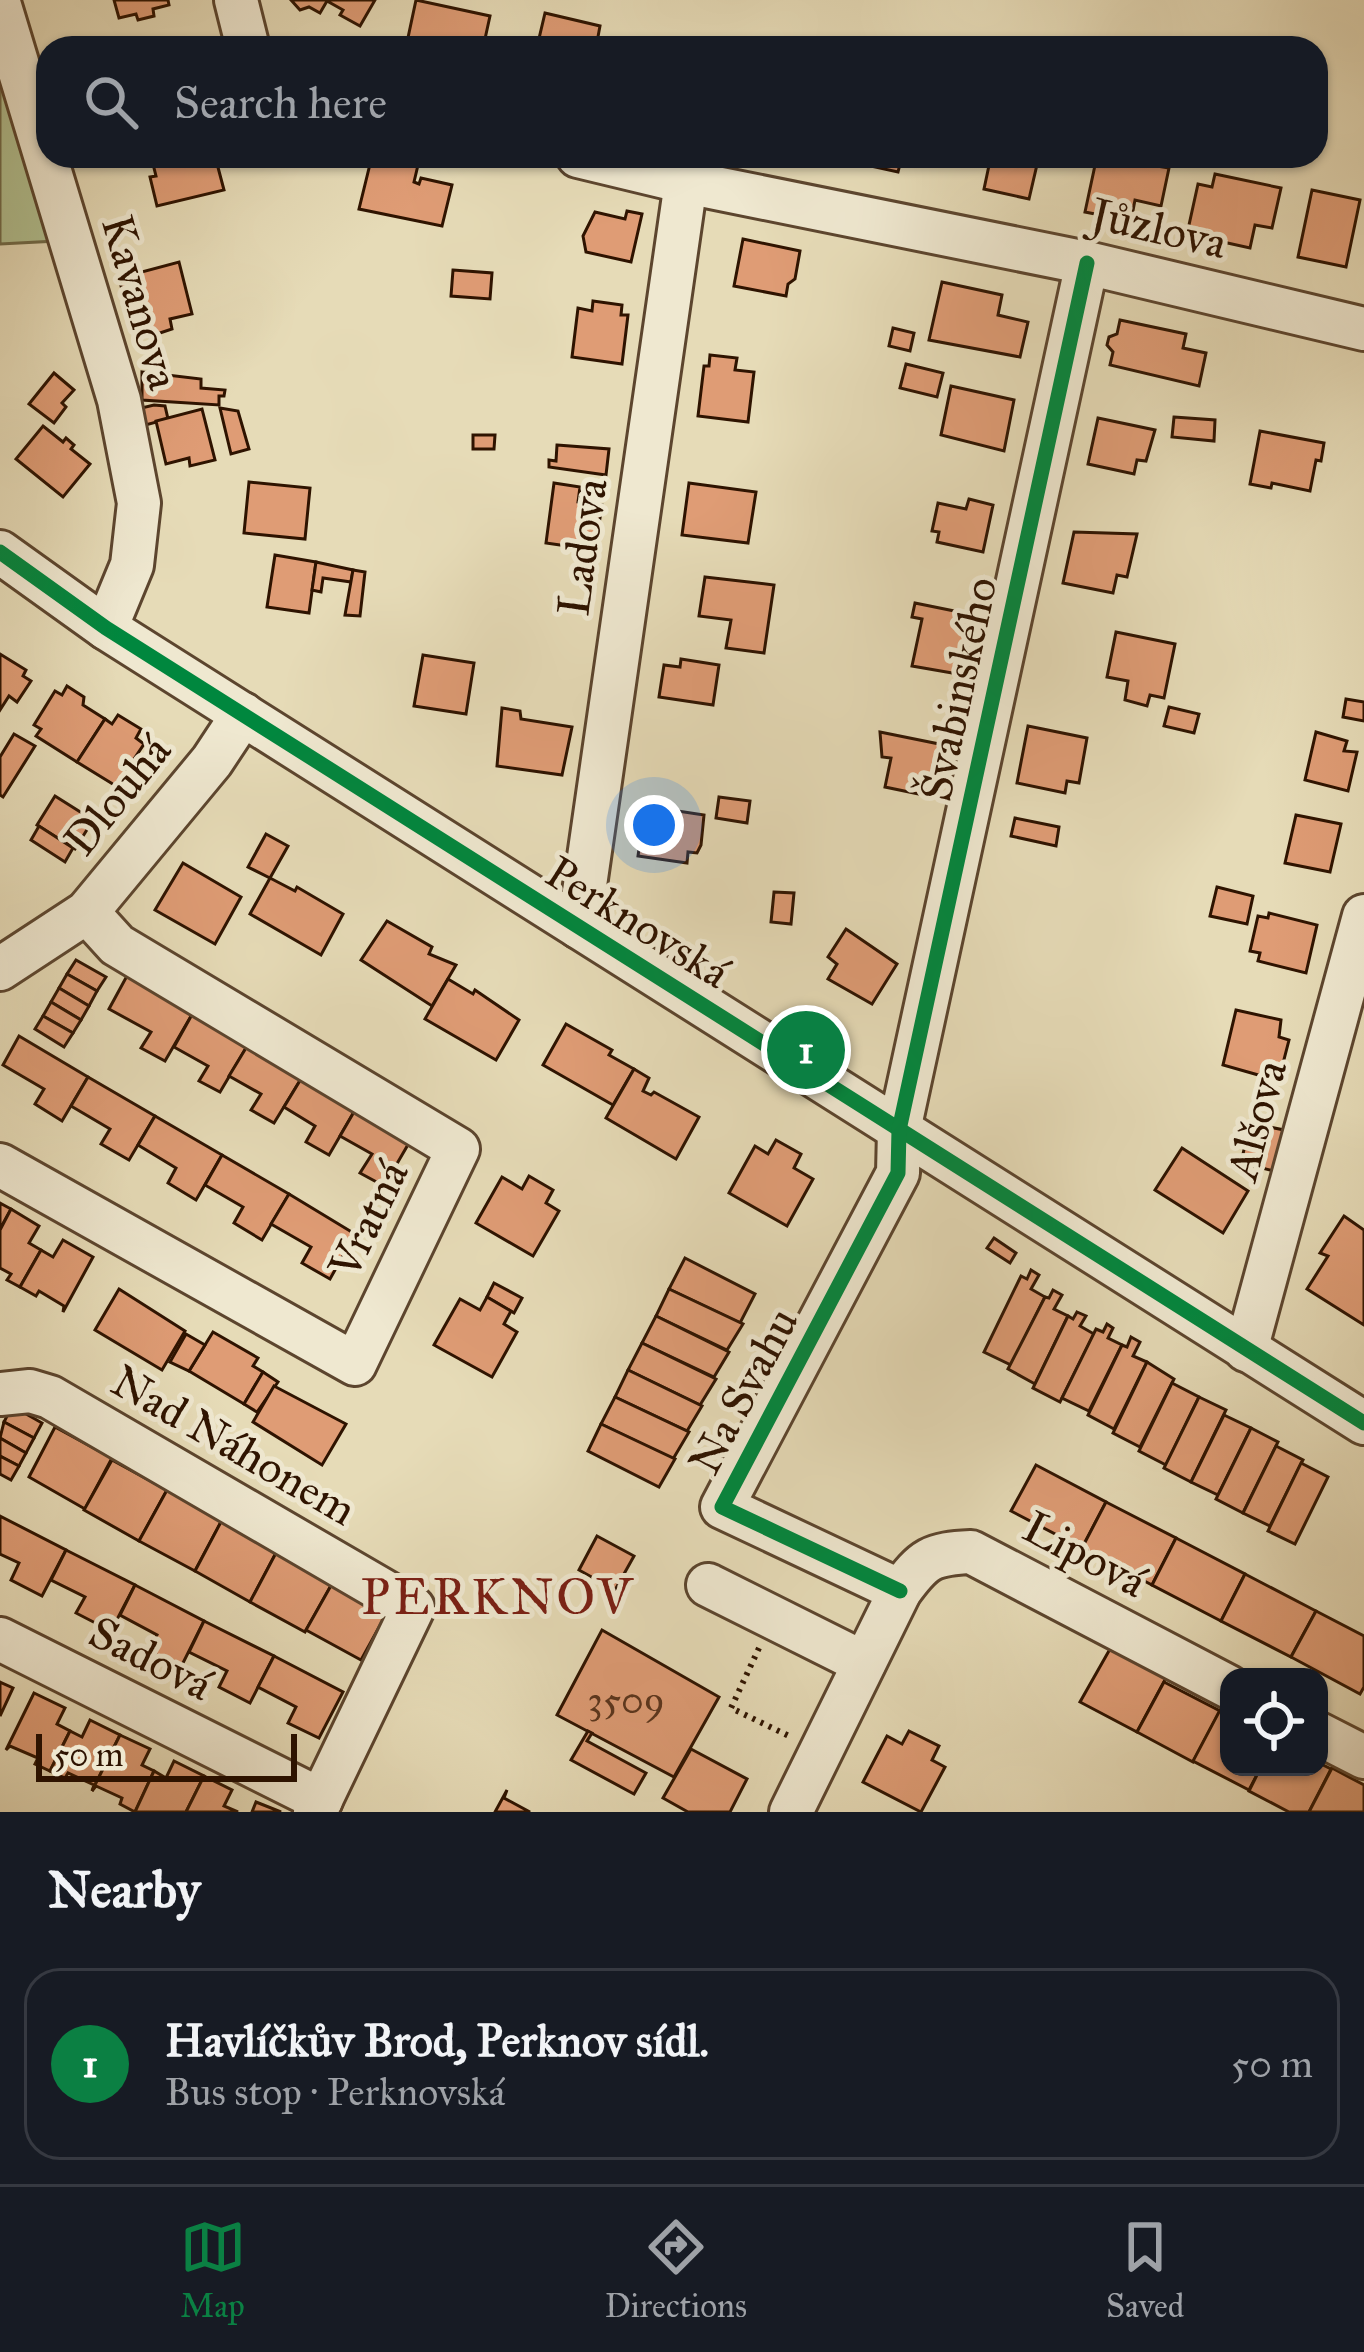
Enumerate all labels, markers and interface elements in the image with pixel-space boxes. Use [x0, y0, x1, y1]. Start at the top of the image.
search box [36, 36, 1328, 168]
icon: search [78, 69, 144, 135]
text: Search here [174, 75, 387, 130]
street label: Jůzlova [1081, 185, 1232, 270]
street label: Kavanova [90, 209, 192, 395]
street label: Ladova [545, 475, 619, 619]
street label: Švabinského [907, 572, 1009, 806]
street label: Dlouhá [52, 724, 182, 866]
your location [624, 795, 684, 855]
street label: Perknovská [536, 844, 740, 1000]
pin: 1 [767, 1005, 845, 1095]
street label: Alšova [1213, 1054, 1298, 1188]
street label: Vratná [316, 1152, 420, 1287]
street label: Na Svahu [676, 1298, 810, 1484]
street label: Nad Náhonem [102, 1353, 366, 1537]
street label: Lipová [1014, 1499, 1156, 1609]
district label: PERKNOV [361, 1566, 635, 1628]
street label: Sadová [80, 1604, 222, 1712]
map controls [1220, 1668, 1328, 1776]
button: locate [1220, 1668, 1328, 1776]
house number: 3509 [587, 1676, 665, 1724]
scale bar [36, 1728, 297, 1781]
text: 50 m [54, 1735, 123, 1775]
text: Nearby [48, 1859, 200, 1921]
text: Havlíčkův Brod, Perknov sídl. [165, 2013, 709, 2068]
text: 1 [82, 2040, 98, 2088]
text: 50 m [1231, 2040, 1313, 2088]
text: Bus stop · Perknovská [165, 2068, 505, 2116]
tab: Map [180, 2214, 246, 2326]
tab: Directions [605, 2214, 747, 2326]
tab: Saved [1106, 2214, 1184, 2326]

